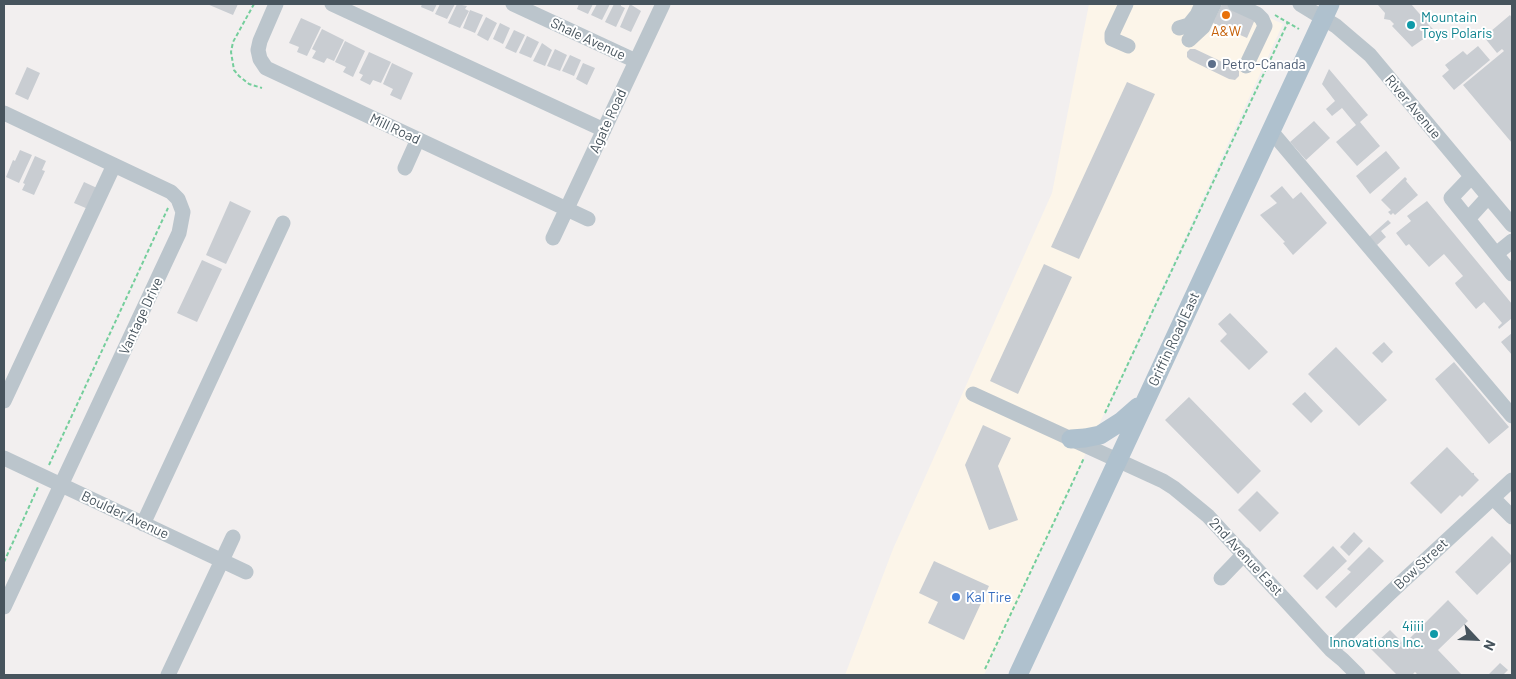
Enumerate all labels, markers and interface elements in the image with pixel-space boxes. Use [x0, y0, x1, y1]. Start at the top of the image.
marker: A&W [1220, 9, 1232, 21]
place label: Mountain Toys Polaris [1421, 9, 1492, 41]
street label: Shale Avenue [548, 14, 628, 64]
marker: Mountain Toys Polaris [1405, 19, 1417, 31]
place label: A&W [1211, 23, 1241, 39]
place label: Petro-Canada [1222, 56, 1306, 72]
marker: Petro-Canada [1206, 58, 1218, 70]
street label: River Avenue [1381, 72, 1445, 142]
street label: Agate Road [586, 86, 630, 156]
street label: Mill Road [367, 110, 423, 148]
street label: Vantage Drive [116, 275, 166, 357]
street label: Griffin Road East [1145, 289, 1203, 389]
street label: Boulder Avenue [79, 487, 171, 543]
street label: 2nd Avenue East [1206, 515, 1286, 599]
street label: Bow Street [1391, 535, 1451, 593]
place label: Kal Tire [966, 589, 1012, 605]
marker: Kal Tire [950, 591, 962, 603]
north arrow [1451, 614, 1501, 664]
place label: 4iiii Innovations Inc. [1329, 618, 1424, 650]
marker: 4iiii Innovations Inc. [1428, 628, 1440, 640]
text: N [1480, 638, 1500, 653]

